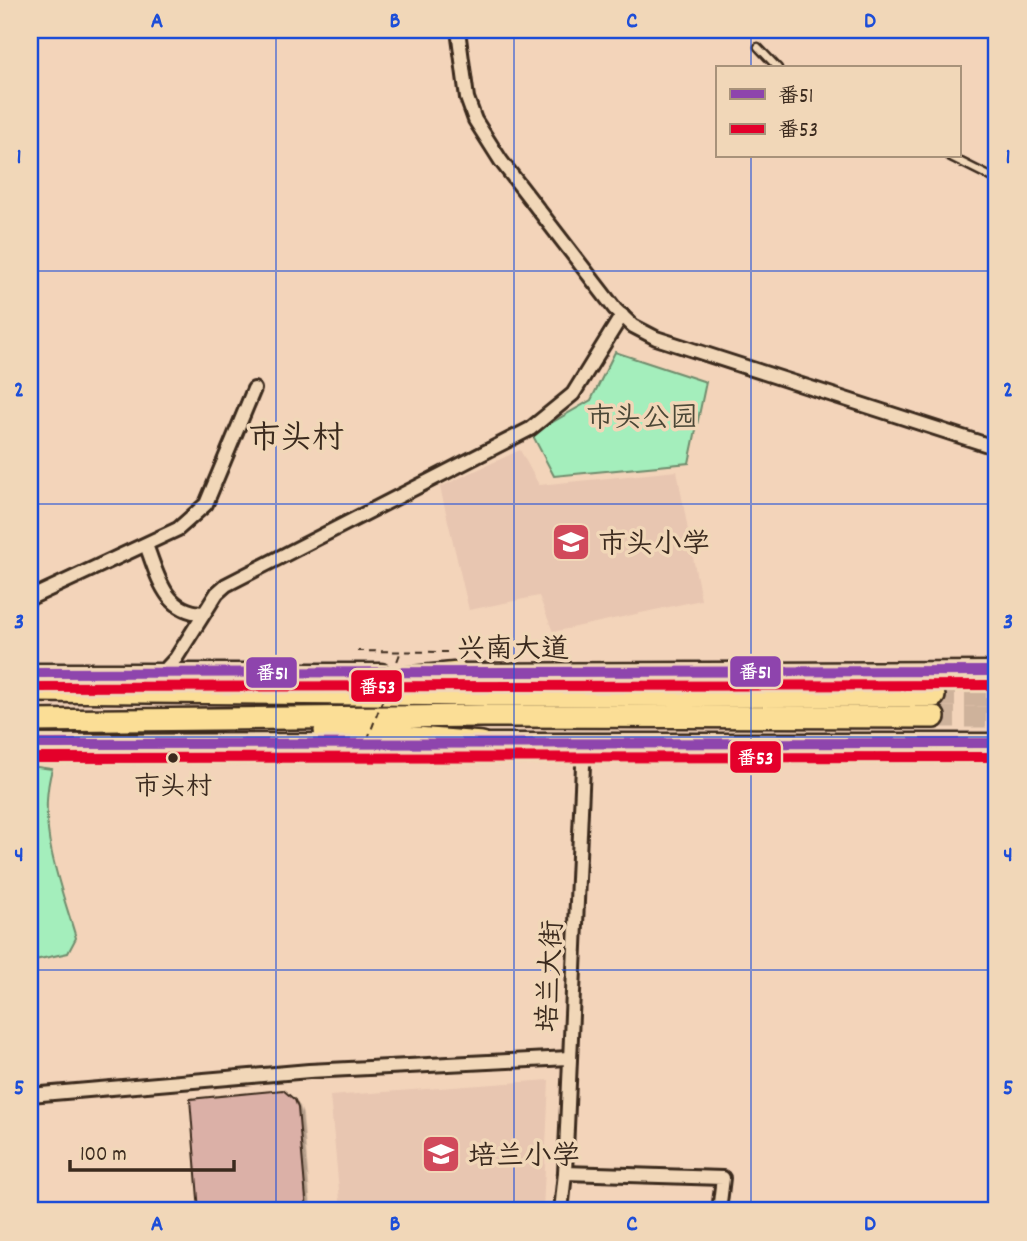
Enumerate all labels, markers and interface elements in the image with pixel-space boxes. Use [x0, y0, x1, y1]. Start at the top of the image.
text: A [151, 6, 163, 39]
text: B [390, 6, 401, 39]
text: C [626, 6, 638, 39]
text: D [864, 6, 876, 39]
legend [716, 66, 960, 158]
text: 番51 [778, 83, 813, 113]
text: 番53 [778, 117, 818, 147]
text: 1 [16, 142, 22, 175]
text: 1 [1005, 142, 1011, 175]
text: 2 [14, 375, 24, 408]
text: 2 [1003, 375, 1013, 408]
park label: 市头公园 [586, 401, 698, 441]
district label: 市头村 [248, 418, 344, 464]
school or university icon: 市头小学 [550, 521, 592, 563]
place label: 市头小学 [598, 527, 710, 567]
text: 3 [14, 607, 24, 640]
text: 3 [1003, 607, 1013, 640]
street label: 兴南大道 [457, 632, 569, 672]
line badge: 番51 [729, 655, 782, 688]
line badge: 番51 [245, 656, 298, 689]
text: 番51 [739, 661, 771, 688]
text: 番51 [256, 662, 288, 689]
line badge: 番53 [350, 669, 403, 703]
text: 番53 [359, 676, 395, 703]
line badge: 番53 [729, 740, 782, 774]
text: 番53 [737, 747, 773, 774]
marker: 市头村 [166, 751, 180, 765]
place label: 市头村 [134, 770, 212, 807]
text: 4 [14, 840, 24, 873]
text: 4 [1003, 840, 1013, 873]
street label: 培兰大街 [530, 919, 576, 1033]
text: 5 [14, 1073, 24, 1106]
text: 5 [1003, 1073, 1013, 1106]
scale bar [70, 1129, 234, 1173]
school or university icon: 培兰小学 [420, 1133, 462, 1175]
place label: 培兰小学 [468, 1139, 580, 1179]
text: 100 m [80, 1141, 127, 1171]
text: A [151, 1209, 163, 1241]
text: B [390, 1209, 401, 1241]
text: C [626, 1209, 638, 1241]
text: D [864, 1209, 876, 1241]

